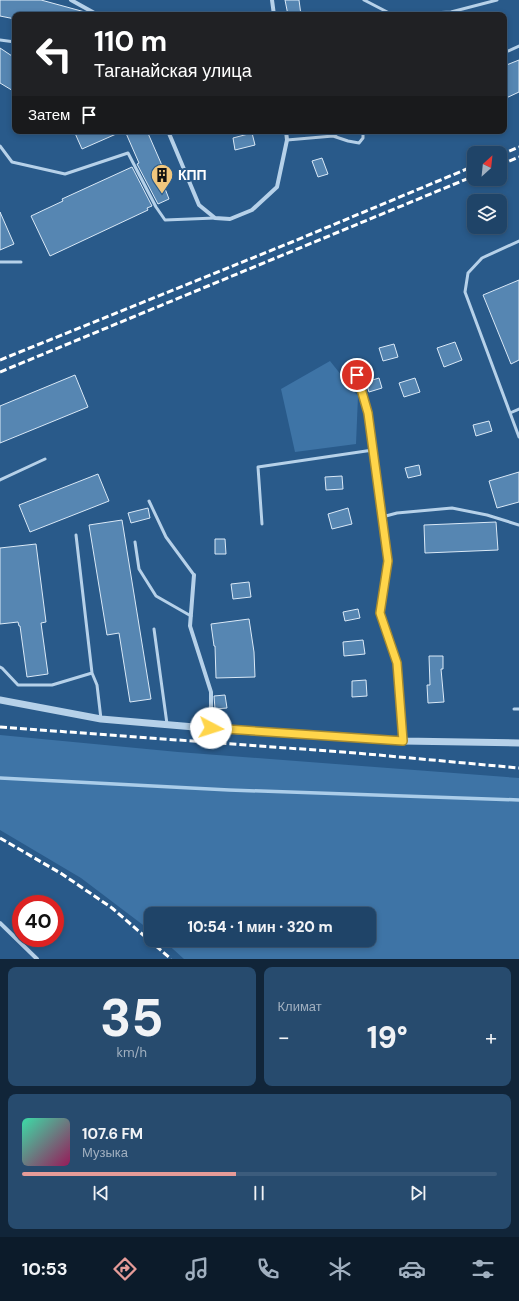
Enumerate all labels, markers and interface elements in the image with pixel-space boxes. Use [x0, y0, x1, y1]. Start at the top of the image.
text: 110 m [94, 23, 167, 60]
icon: left [28, 28, 80, 80]
text: Таганайская улица [94, 59, 252, 83]
icon: arrive [78, 104, 100, 126]
text: Затем [28, 105, 70, 125]
north arrow [467, 146, 507, 186]
map controls [467, 146, 507, 234]
building icon: КПП [149, 162, 175, 195]
place label: КПП [178, 166, 207, 184]
button: layers [467, 194, 507, 234]
pin [340, 358, 374, 392]
icon: arrive [346, 364, 368, 386]
position arrow [190, 707, 232, 749]
speed limit sign: 40 [12, 895, 64, 947]
text: 10:54 · 1 мин · 320 m [187, 917, 333, 937]
text: 35 [100, 984, 164, 1052]
text: Климат [278, 998, 322, 1015]
text: 19° [367, 1018, 408, 1057]
text: − [278, 1023, 290, 1052]
text: + [485, 1023, 497, 1052]
text: km/h [116, 1044, 147, 1061]
text: 107.6 FM [82, 1124, 143, 1144]
text: Музыка [82, 1144, 128, 1161]
icon: previous [90, 1182, 112, 1204]
icon: pause [248, 1182, 270, 1204]
icon: next [407, 1182, 429, 1204]
icon: directions [111, 1255, 139, 1283]
icon: music [183, 1255, 211, 1283]
icon: phone [254, 1255, 282, 1283]
icon: climate [326, 1255, 354, 1283]
icon: car [398, 1255, 426, 1283]
icon: filters [469, 1255, 497, 1283]
text: 10:53 [22, 1257, 68, 1281]

